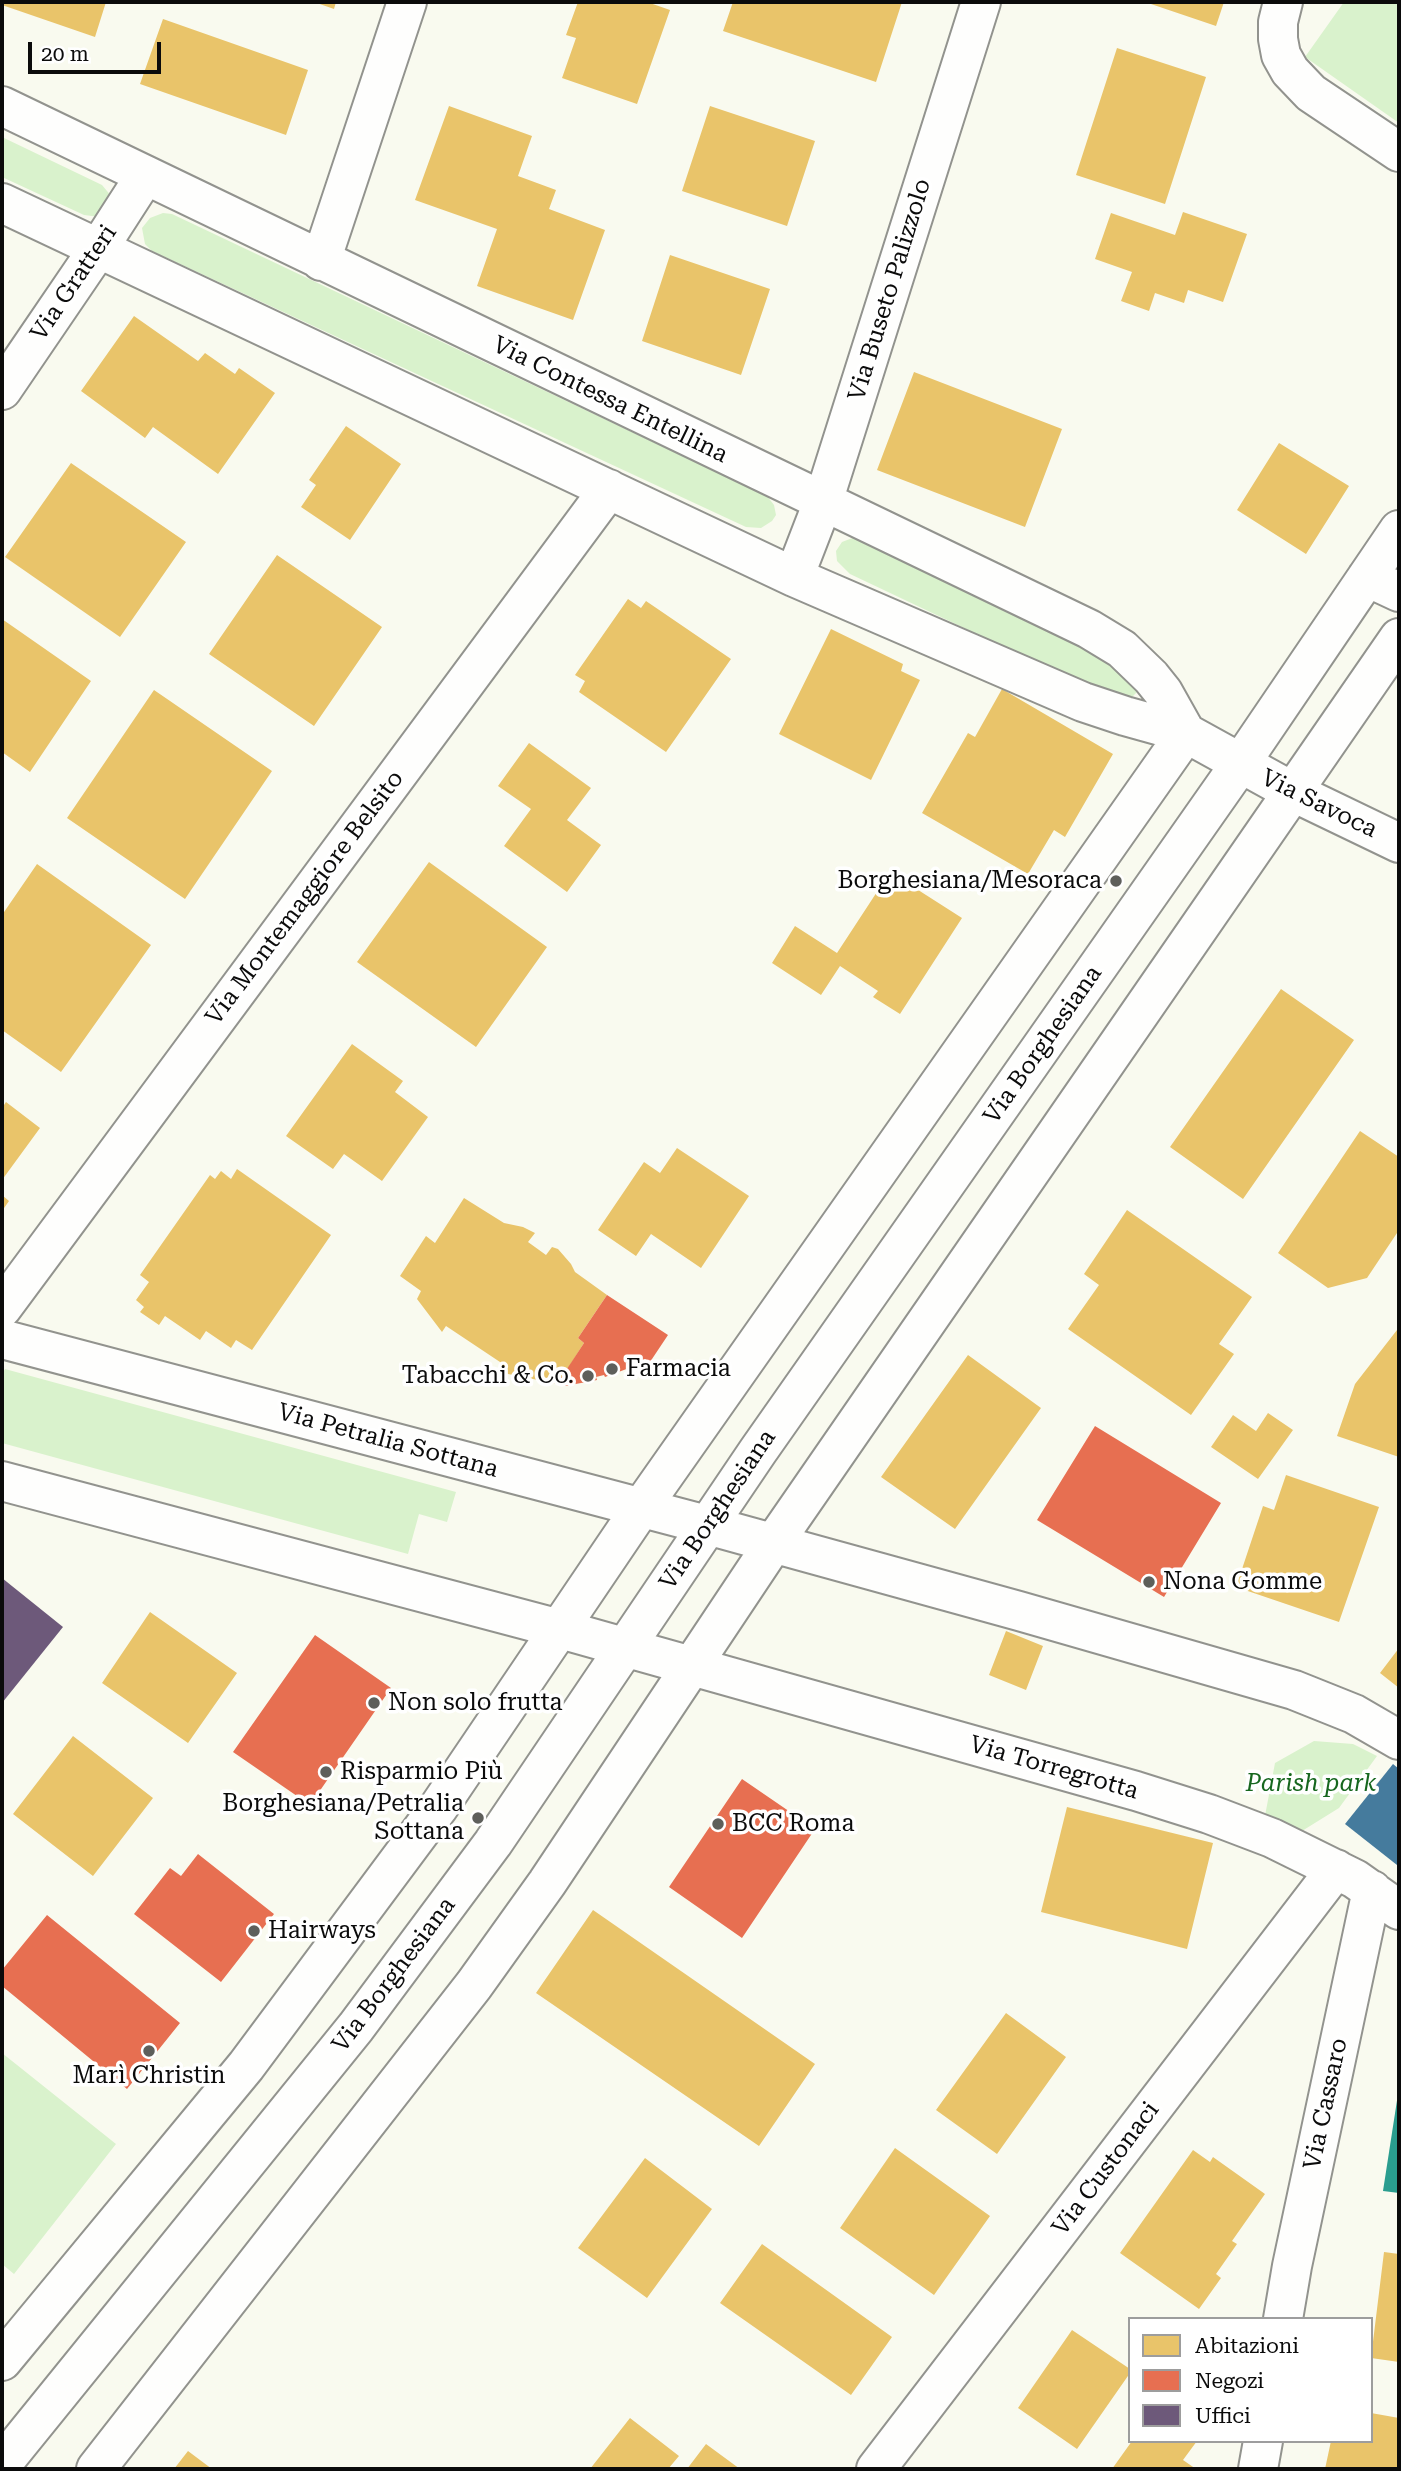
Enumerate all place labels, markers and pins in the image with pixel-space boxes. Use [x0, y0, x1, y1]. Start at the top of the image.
place label: Borghesiana/Mesoraca [837, 867, 1102, 895]
marker: Borghesiana/Mesoraca [1108, 873, 1124, 889]
place label: Farmacia [626, 1355, 731, 1383]
marker: Farmacia [604, 1361, 620, 1377]
place label: Tabacchi & Co. [401, 1362, 574, 1390]
marker: Tabacchi & Co. [580, 1368, 596, 1384]
place label: Nona Gomme [1163, 1568, 1322, 1596]
marker: Nona Gomme [1141, 1574, 1157, 1590]
place label: Non solo frutta [388, 1689, 563, 1717]
marker: Non solo frutta [366, 1695, 382, 1711]
place label: Risparmio Più [340, 1758, 503, 1786]
marker: Risparmio Più [318, 1764, 334, 1780]
place label: Borghesiana/Petralia Sottana [222, 1790, 464, 1846]
marker: Borghesiana/Petralia Sottana [470, 1810, 486, 1826]
place label: BCC Roma [732, 1810, 854, 1838]
marker: BCC Roma [710, 1816, 726, 1832]
place label: Hairways [268, 1917, 376, 1945]
marker: Hairways [246, 1923, 262, 1939]
marker: Marì Christin [141, 2043, 157, 2059]
place label: Marì Christin [72, 2062, 226, 2090]

